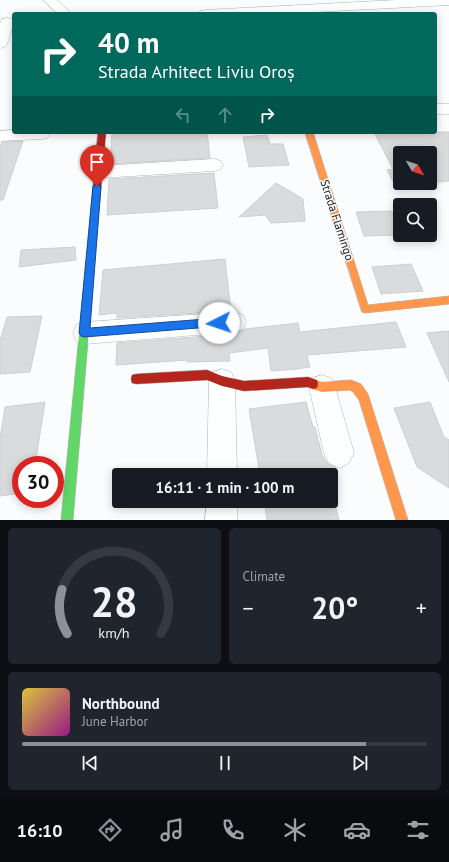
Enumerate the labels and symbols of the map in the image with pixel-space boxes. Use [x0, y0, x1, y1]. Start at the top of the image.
pin [80, 145, 114, 186]
north arrow [393, 146, 437, 190]
street label: Strada Flamingo [317, 178, 358, 262]
position arrow [198, 302, 240, 344]
speed limit sign: 30 [12, 456, 64, 508]

